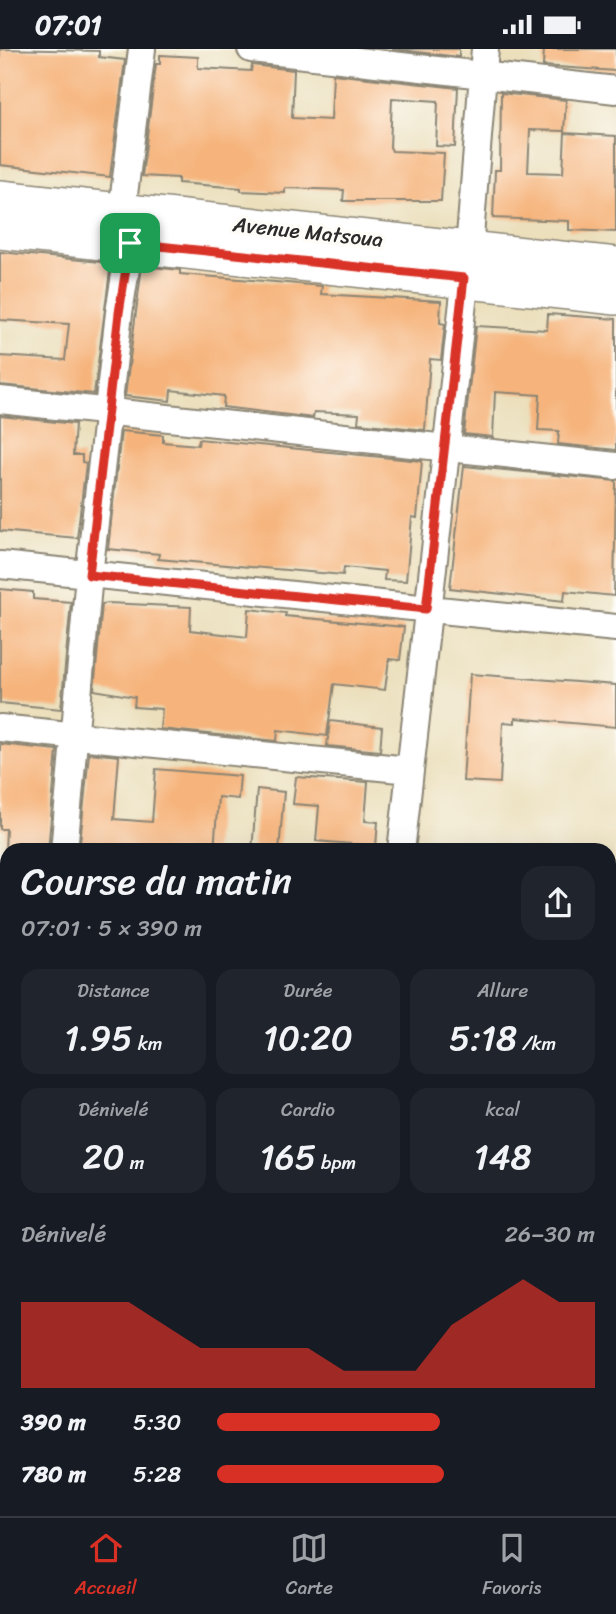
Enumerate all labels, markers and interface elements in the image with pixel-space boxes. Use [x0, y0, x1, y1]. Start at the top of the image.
text: 07:01 [35, 2, 102, 48]
street label: Avenue Matsoua [230, 205, 385, 259]
pin [100, 213, 160, 273]
icon: arrive [111, 224, 149, 262]
text: Course du matin [21, 848, 292, 915]
button: share [521, 866, 595, 940]
text: 07:01 · 5 × 390 m [21, 908, 202, 949]
text: Distance [77, 974, 149, 1007]
text: Durée [284, 974, 332, 1007]
text: Allure [477, 974, 528, 1007]
text: 1.95 [64, 1007, 133, 1069]
text: 10:20 [263, 1007, 353, 1069]
text: 5:18 [449, 1007, 517, 1069]
text: km [133, 1027, 162, 1060]
text: /km [517, 1027, 556, 1060]
text: Dénivelé [78, 1093, 149, 1126]
text: Cardio [281, 1093, 335, 1126]
text: kcal [485, 1093, 520, 1126]
text: 20 [82, 1126, 125, 1188]
text: 165 [260, 1126, 316, 1188]
text: 148 [474, 1126, 532, 1188]
text: m [125, 1146, 144, 1179]
text: bpm [316, 1146, 356, 1179]
text: Dénivelé [21, 1214, 106, 1255]
text: 26–30 m [505, 1214, 595, 1255]
text: 390 m [21, 1402, 86, 1443]
text: 5:30 [133, 1402, 181, 1443]
text: 780 m [21, 1454, 86, 1495]
text: 5:28 [133, 1454, 181, 1495]
tab: Accueil [75, 1529, 137, 1604]
tab: Carte [286, 1529, 333, 1604]
tab: Favoris [482, 1529, 541, 1604]

